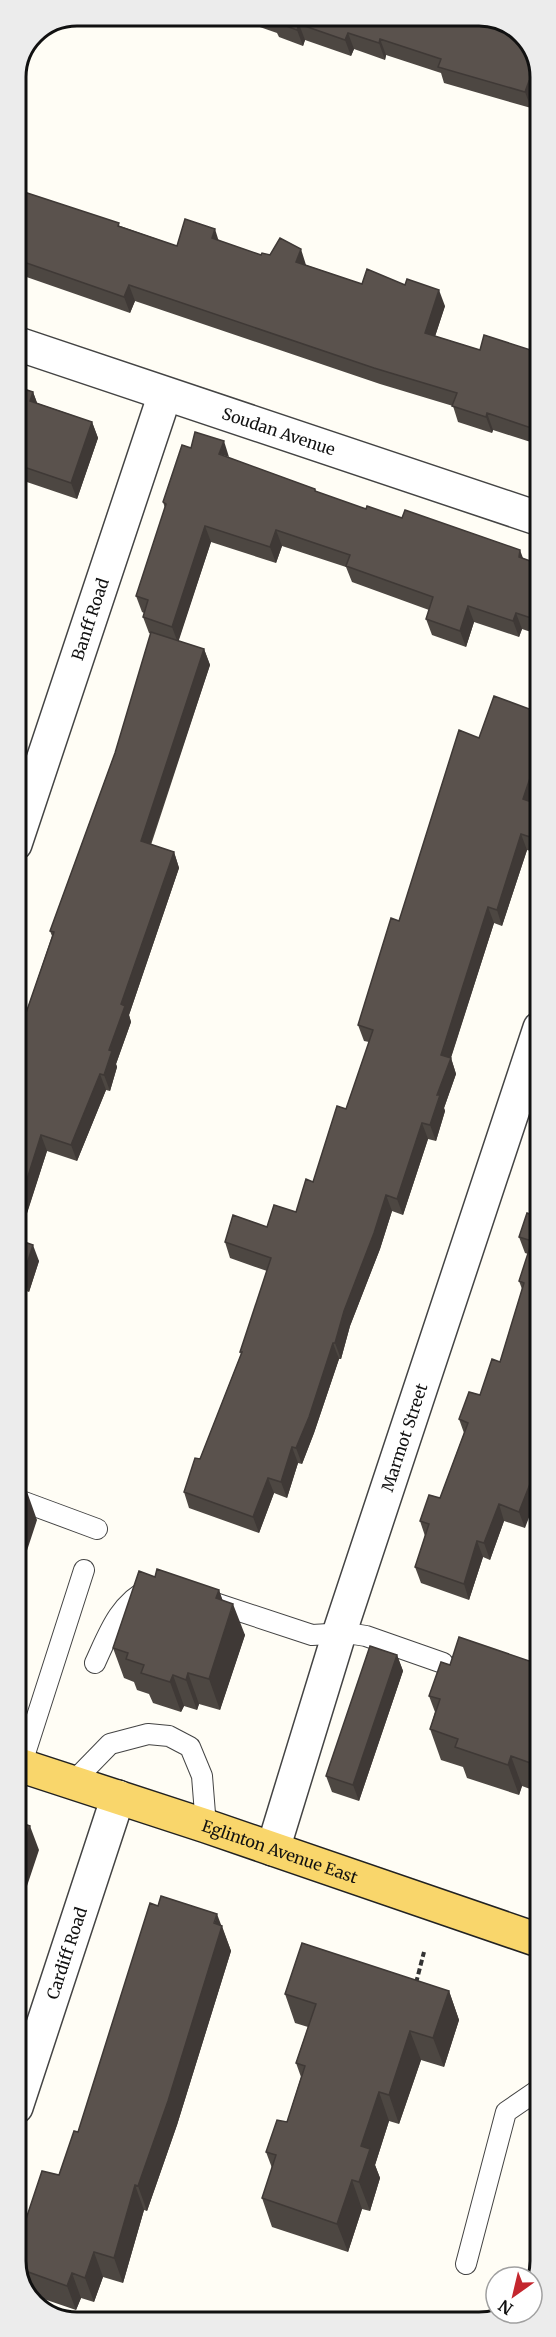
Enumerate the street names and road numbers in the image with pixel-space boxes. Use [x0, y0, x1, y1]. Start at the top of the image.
street label: Soudan Avenue [219, 403, 338, 460]
street label: Banff Road [67, 575, 113, 663]
street label: Marmot Street [377, 1380, 432, 1494]
street label: Eglinton Avenue East [199, 1815, 361, 1888]
street label: Cardiff Road [42, 1904, 91, 2002]

